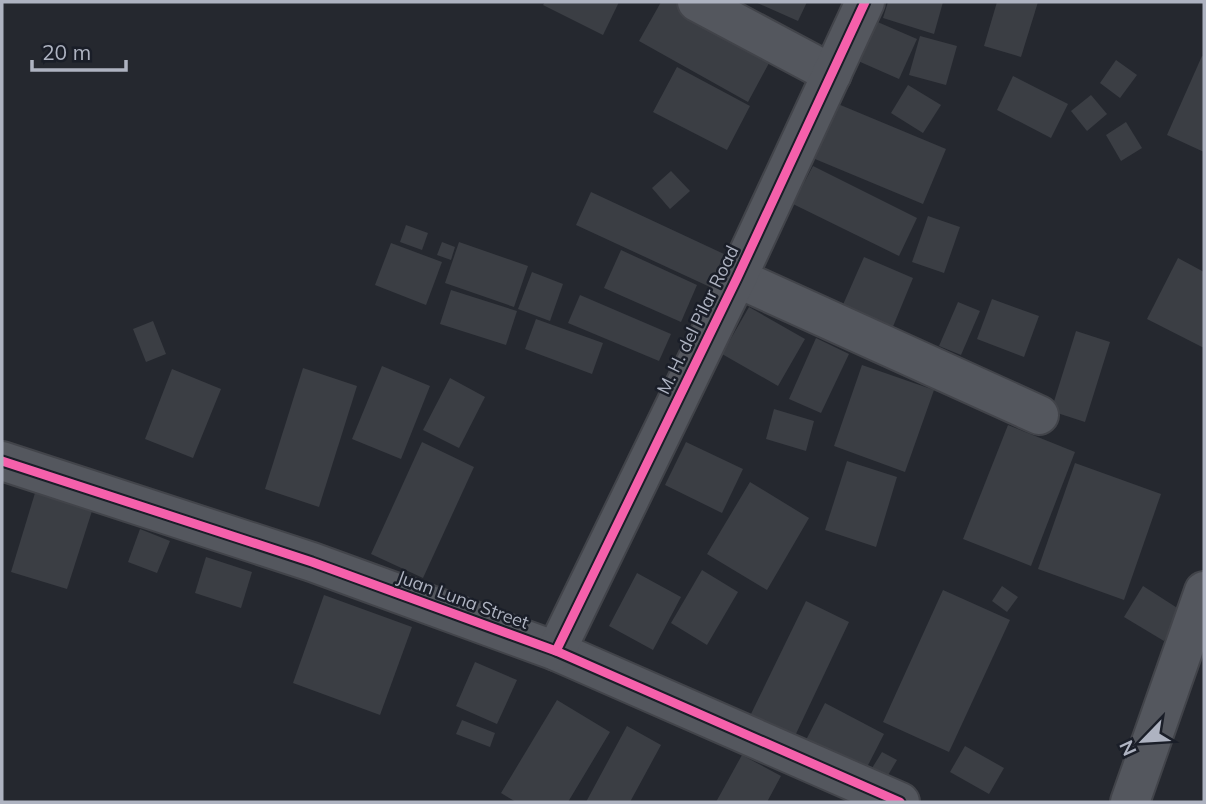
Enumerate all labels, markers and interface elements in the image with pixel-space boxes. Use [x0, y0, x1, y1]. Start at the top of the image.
scale bar [32, 28, 126, 72]
text: 20 m [42, 39, 91, 65]
street label: M. H. del Pilar Road [652, 242, 744, 398]
street label: Juan Luna Street [394, 565, 532, 634]
north arrow [1108, 706, 1178, 776]
text: N [1114, 737, 1142, 760]

